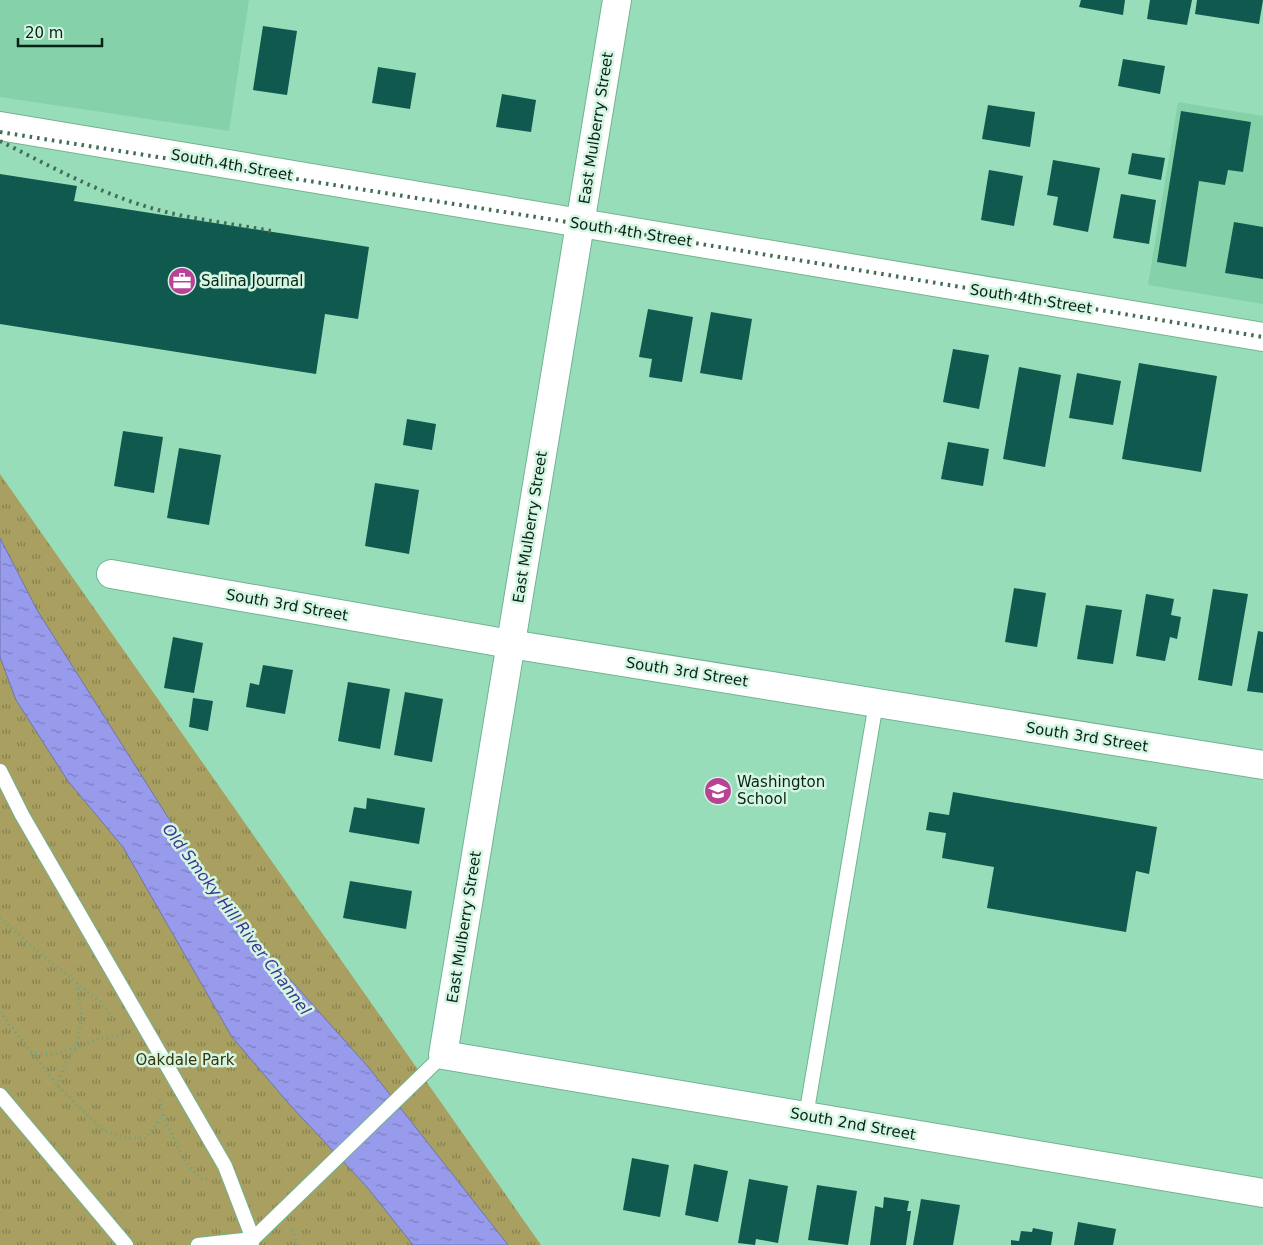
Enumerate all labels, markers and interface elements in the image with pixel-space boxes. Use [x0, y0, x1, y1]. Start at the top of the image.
scale bar [18, 15, 101, 47]
text: 20 m [25, 24, 63, 42]
street label: East Mulberry Street [575, 51, 617, 205]
street label: South 4th Street [170, 145, 295, 185]
street label: South 4th Street [569, 213, 694, 251]
office icon: Salina Journal [167, 266, 197, 296]
place label: Salina Journal [201, 272, 303, 290]
street label: South 4th Street [969, 280, 1094, 318]
street label: East Mulberry Street [509, 450, 551, 604]
street label: South 3rd Street [225, 585, 350, 625]
street label: South 3rd Street [625, 653, 750, 691]
street label: South 3rd Street [1025, 718, 1150, 756]
place label: Washington School [737, 773, 825, 808]
school or university icon: Washington School [703, 776, 733, 806]
water label: Old Smoky Hill River Channel [159, 820, 315, 1019]
street label: East Mulberry Street [443, 850, 485, 1004]
park label: Oakdale Park [136, 1051, 235, 1069]
street label: South 2nd Street [789, 1104, 917, 1144]

